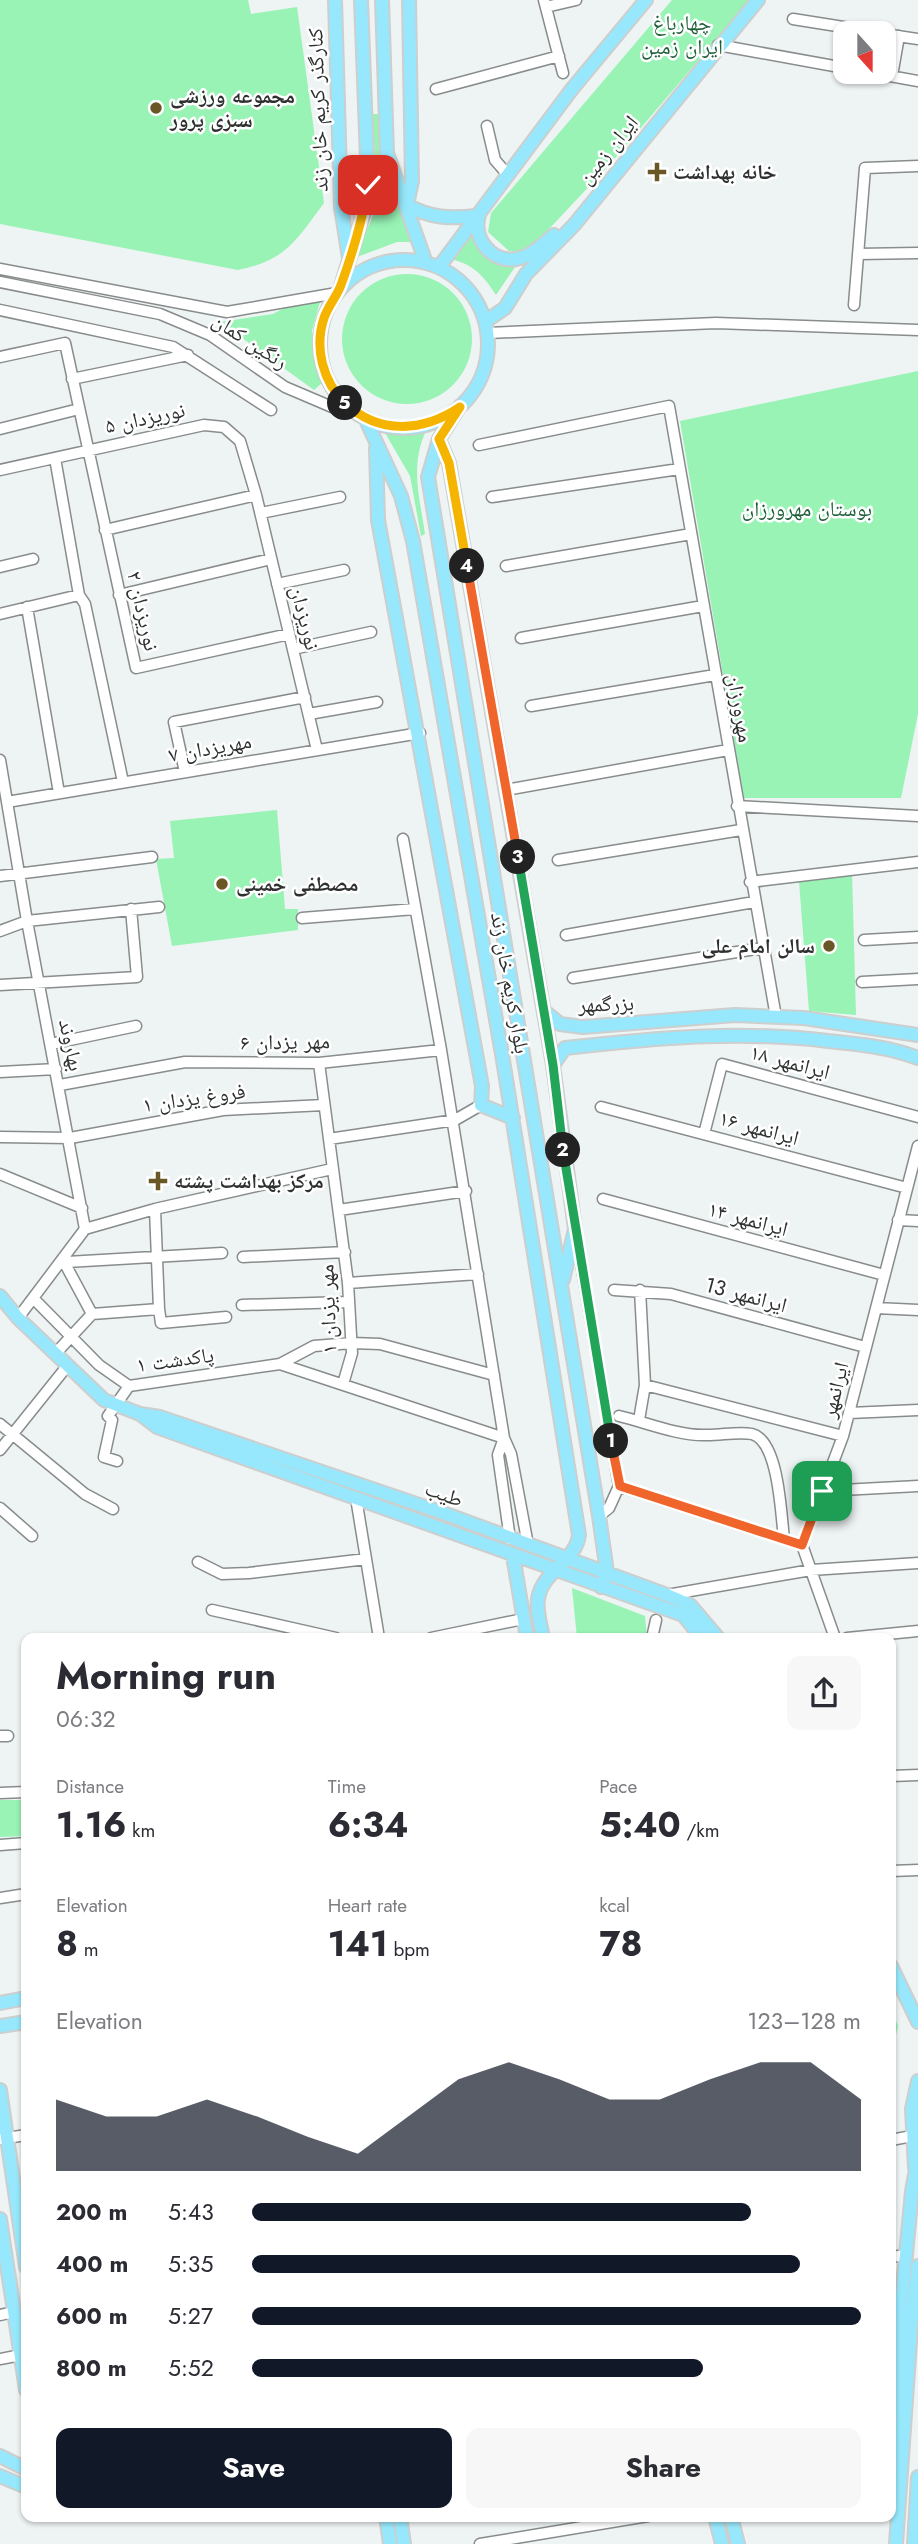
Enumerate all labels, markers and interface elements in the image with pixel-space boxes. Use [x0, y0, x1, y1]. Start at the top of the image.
park label: چهارباغ ایران زمین [641, 8, 723, 62]
north arrow [833, 21, 896, 84]
map controls [833, 21, 896, 84]
street label: کنارگذر کریم خان زند [300, 27, 336, 193]
place label: مجموعه ورزشی سبزی پرور [169, 81, 295, 135]
marker: مجموعه ورزشی سبزی پرور [148, 100, 164, 116]
street label: ایران زمین [571, 109, 645, 191]
pin [338, 155, 398, 215]
place label: خانه بهداشت [673, 157, 777, 187]
marker: خانه بهداشت [647, 162, 667, 182]
icon: check [349, 166, 387, 204]
street label: رنگین کمان [206, 305, 294, 377]
pin: 5 [328, 386, 362, 420]
text: 5 [338, 389, 351, 416]
street label: نوریزدان ۵ [102, 395, 188, 441]
park label: بوستان مهرورزان [742, 494, 872, 524]
pin: 4 [449, 548, 484, 584]
text: 4 [460, 552, 473, 579]
street label: نوریزدان ۲ [119, 568, 167, 654]
street label: نوریزدان [283, 583, 327, 653]
street label: مهرورزان [719, 671, 761, 745]
street label: مهریزدان ۷ [166, 726, 254, 770]
pin: 3 [500, 840, 536, 874]
text: 3 [512, 843, 523, 870]
place label: مصطفی خمینی [236, 869, 358, 899]
marker: مصطفی خمینی [214, 876, 230, 892]
street label: بلوار کریم خان زند [483, 910, 537, 1056]
place label: سالن امام علی [702, 931, 815, 961]
marker: سالن امام علی [821, 938, 837, 954]
street label: بزرگمهر [576, 988, 635, 1020]
street label: بهاروند [51, 1016, 91, 1074]
street label: مهر یزدان ۶ [240, 1026, 330, 1058]
street label: ایرانمهر ۱۸ [747, 1037, 833, 1087]
street label: فروغ یزدان ۱ [141, 1076, 247, 1120]
street label: ایرانمهر ۱۶ [716, 1103, 802, 1153]
pin: 2 [546, 1132, 580, 1168]
text: 2 [556, 1136, 569, 1163]
place label: مرکز بهداشت پشته [174, 1166, 324, 1196]
marker: مرکز بهداشت پشته [148, 1171, 168, 1191]
street label: ایرانمهر ۱۴ [705, 1194, 791, 1244]
street label: مهر یزدان ۱ [311, 1264, 345, 1354]
street label: ایرانمهر 13 [702, 1270, 790, 1320]
street label: پاکدشت ۱ [134, 1340, 216, 1380]
street label: ایرانمهر [813, 1359, 856, 1422]
pin: 1 [594, 1424, 628, 1458]
text: 1 [606, 1427, 615, 1454]
pin [792, 1461, 852, 1521]
icon: arrive [803, 1472, 841, 1510]
street label: طیب [421, 1473, 467, 1515]
text: Morning run [56, 1648, 276, 1703]
button: share [787, 1656, 861, 1730]
text: 06:32 [56, 1702, 116, 1736]
text: Distance [56, 1773, 124, 1800]
text: Time [328, 1773, 366, 1800]
text: Pace [599, 1773, 637, 1800]
text: 1.16 [56, 1800, 126, 1850]
text: 6:34 [328, 1800, 409, 1850]
text: 5:40 [599, 1800, 681, 1850]
text: km [126, 1817, 155, 1844]
text: /km [681, 1817, 719, 1844]
text: Elevation [56, 1892, 128, 1919]
text: Heart rate [328, 1892, 407, 1919]
text: kcal [599, 1892, 630, 1919]
text: 8 [56, 1919, 78, 1969]
text: 141 [328, 1919, 388, 1969]
text: 78 [599, 1919, 642, 1969]
text: m [78, 1936, 98, 1963]
text: bpm [388, 1936, 430, 1963]
text: Elevation [56, 2004, 143, 2038]
text: 123–128 m [747, 2004, 861, 2038]
text: 200 m [56, 2195, 127, 2229]
text: 5:43 [168, 2195, 214, 2229]
text: 400 m [56, 2247, 128, 2281]
text: 5:35 [168, 2247, 213, 2281]
text: 600 m [56, 2299, 128, 2333]
text: 5:27 [168, 2299, 213, 2333]
text: 800 m [56, 2351, 127, 2385]
text: 5:52 [168, 2351, 214, 2385]
button: Save [56, 2428, 452, 2508]
button: Share [466, 2428, 861, 2508]

